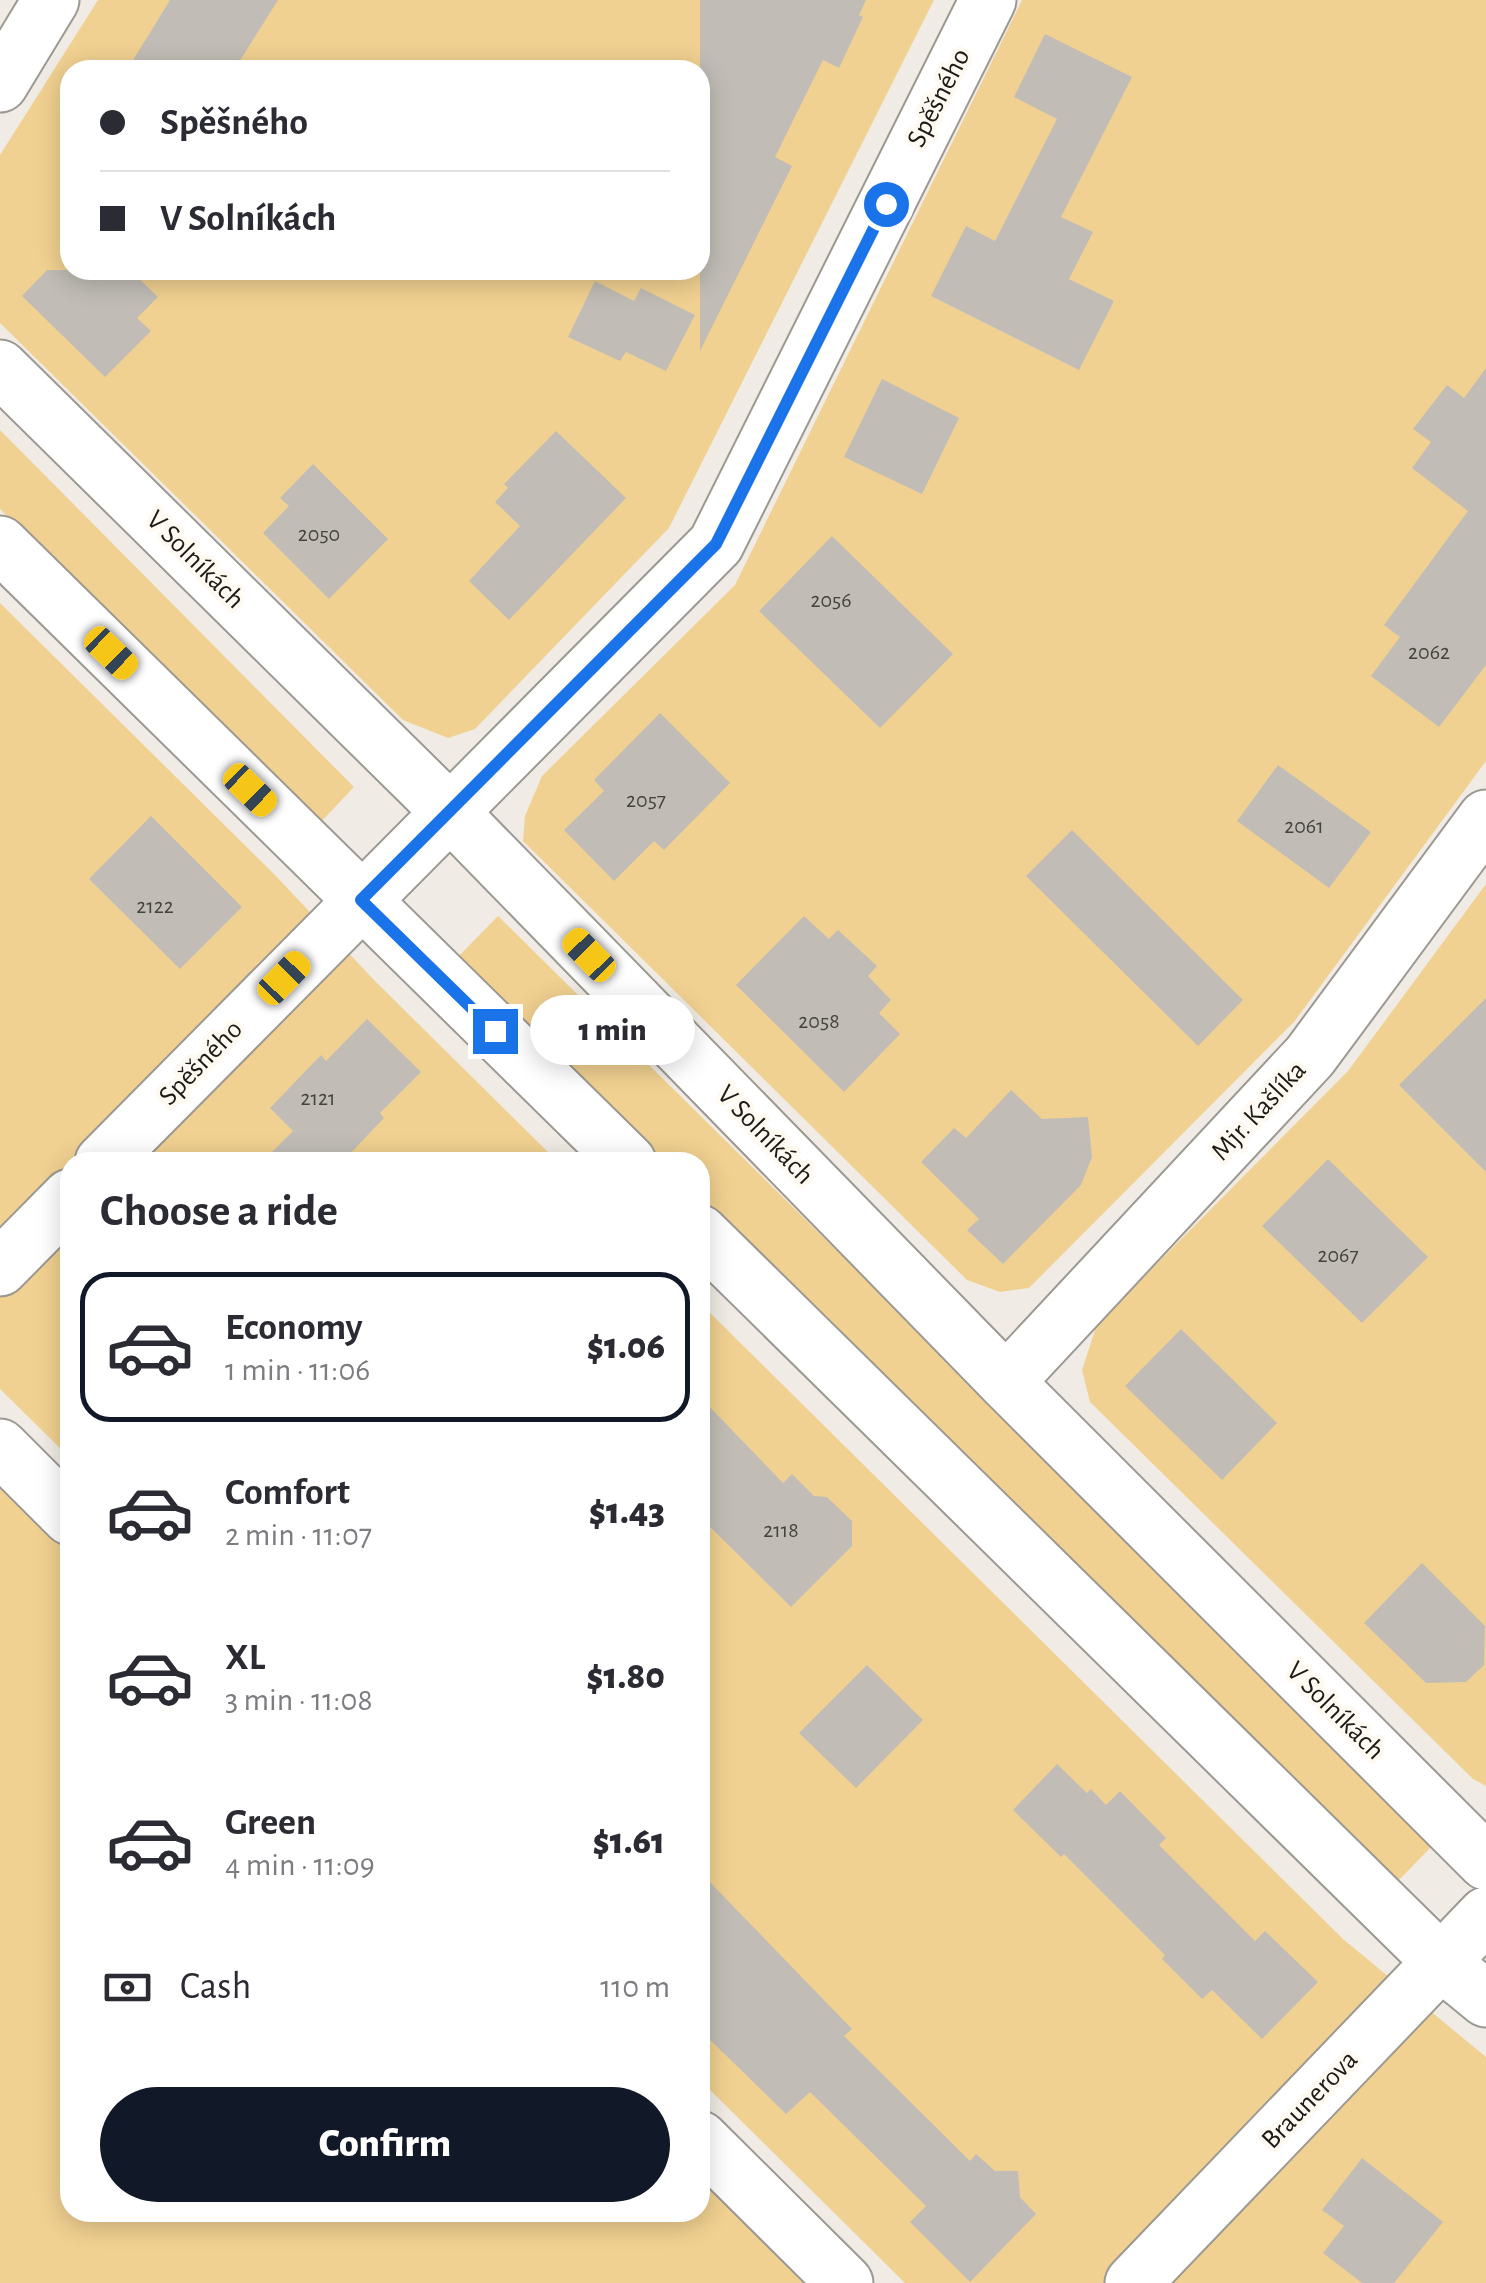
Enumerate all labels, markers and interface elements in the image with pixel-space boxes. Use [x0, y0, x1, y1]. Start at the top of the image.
street label: Spěšného [902, 44, 976, 152]
text: Spěšného [160, 104, 308, 142]
route start [864, 182, 909, 227]
text: V Solníkách [160, 200, 336, 238]
street label: V Solníkách [141, 506, 249, 614]
house number: 2050 [298, 523, 340, 545]
house number: 2056 [810, 589, 852, 611]
car [79, 621, 143, 685]
house number: 2062 [1408, 641, 1450, 663]
car [218, 758, 282, 822]
house number: 2057 [626, 789, 666, 811]
house number: 2061 [1284, 815, 1324, 837]
house number: 2122 [136, 895, 174, 917]
car [557, 923, 621, 987]
car [252, 946, 316, 1010]
callout: 1 min [530, 996, 695, 1066]
route end [473, 1009, 518, 1054]
house number: 2058 [798, 1010, 840, 1032]
text: 1 min [578, 1014, 647, 1046]
street label: Spěšného [154, 1015, 248, 1111]
street label: Mjr. Kašlíka [1206, 1056, 1312, 1166]
street label: V Solníkách [711, 1080, 819, 1190]
house number: 2121 [300, 1087, 336, 1109]
text: Choose a ride [100, 1189, 338, 1234]
house number: 2067 [1317, 1244, 1359, 1266]
icon: car [105, 1302, 195, 1392]
text: Economy [225, 1309, 363, 1347]
text: $1.06 [587, 1328, 665, 1366]
text: 1 min · 11:06 [225, 1354, 370, 1386]
icon: car [105, 1467, 195, 1557]
text: Comfort [225, 1474, 350, 1512]
text: $1.43 [589, 1493, 665, 1531]
text: 2 min · 11:07 [225, 1519, 372, 1551]
house number: 2118 [763, 1519, 799, 1541]
icon: car [105, 1632, 195, 1722]
text: XL [225, 1639, 265, 1677]
street label: V Solníkách [1281, 1657, 1389, 1765]
text: $1.80 [586, 1658, 665, 1696]
text: 3 min · 11:08 [225, 1684, 373, 1716]
icon: car [105, 1797, 195, 1887]
text: Green [225, 1804, 316, 1842]
text: $1.61 [592, 1823, 665, 1861]
text: 4 min · 11:09 [225, 1849, 375, 1881]
icon: cash [100, 1960, 155, 2015]
text: Cash [180, 1968, 251, 2006]
text: 110 m [600, 1971, 670, 2003]
street label: Braunerova [1257, 2045, 1363, 2155]
button: Confirm [100, 2087, 670, 2202]

